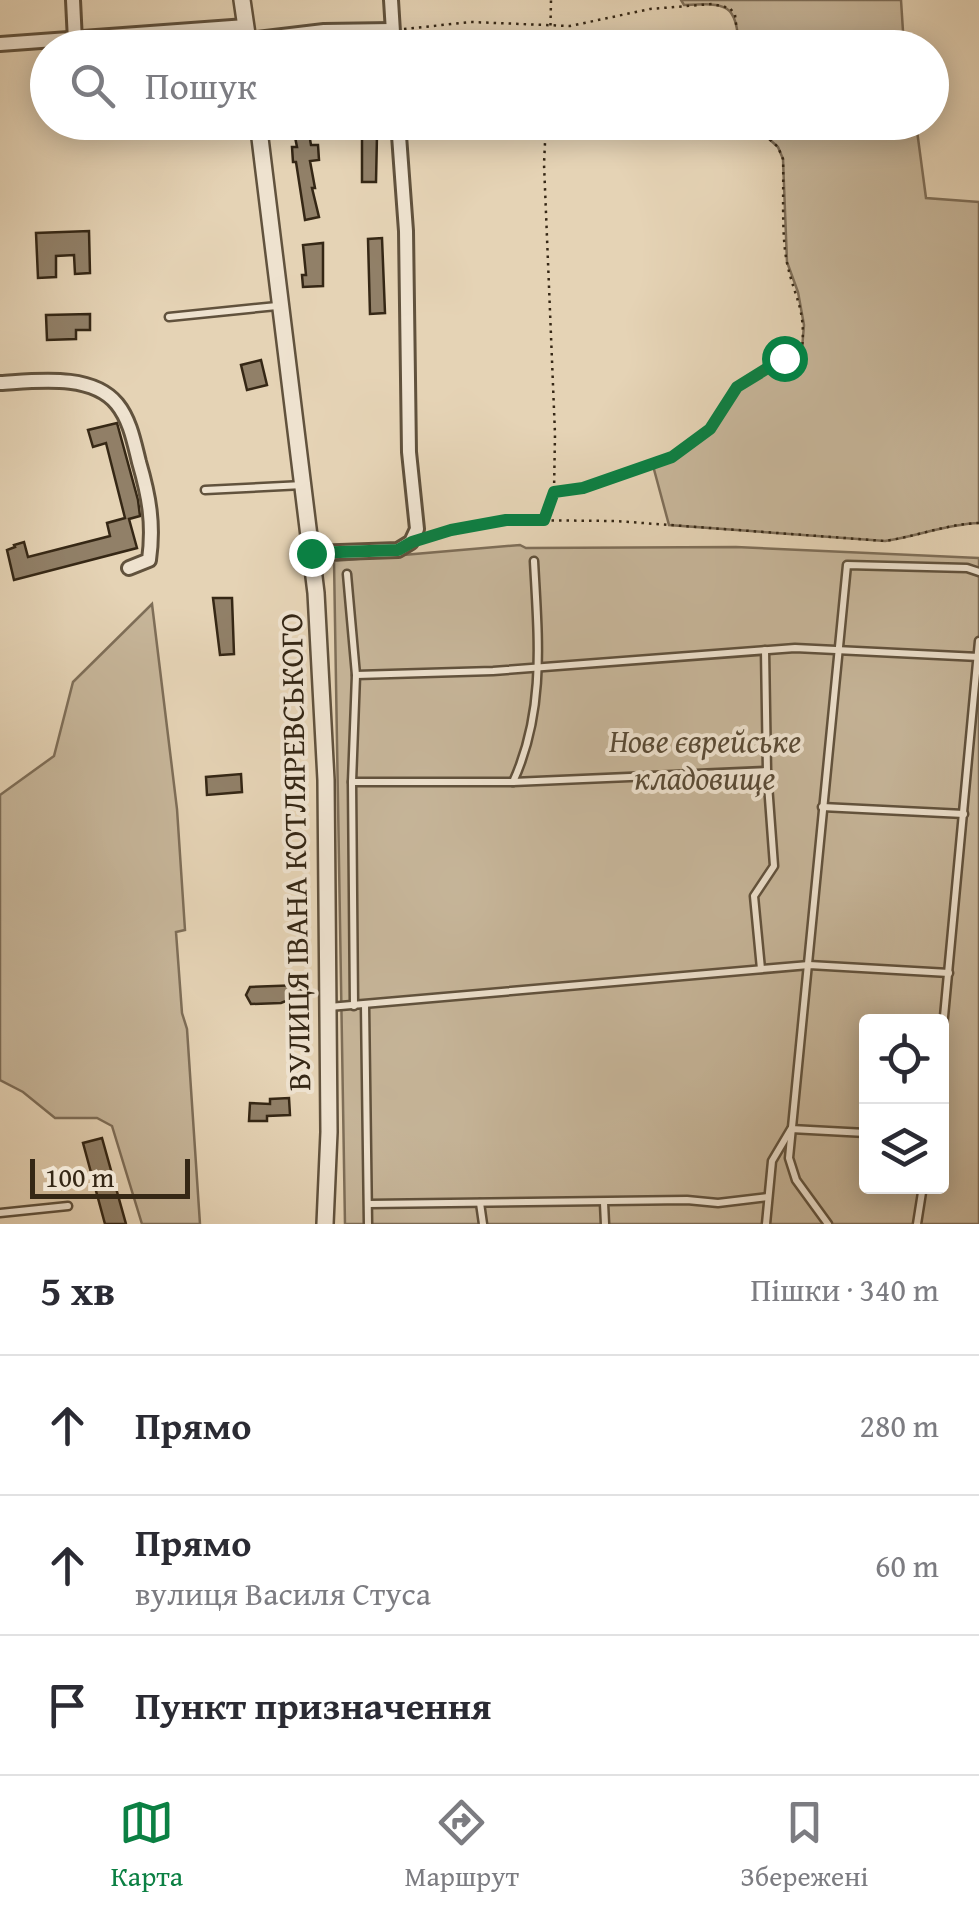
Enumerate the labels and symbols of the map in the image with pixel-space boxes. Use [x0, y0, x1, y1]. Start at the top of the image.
route start [762, 336, 808, 382]
route end [289, 531, 335, 577]
street label: ВУЛИЦЯ ІВАНА КОТЛЯРЕВСЬКОГО [267, 613, 322, 1091]
park label: Нове єврейське кладовище [609, 717, 801, 801]
scale bar [30, 1154, 190, 1198]

